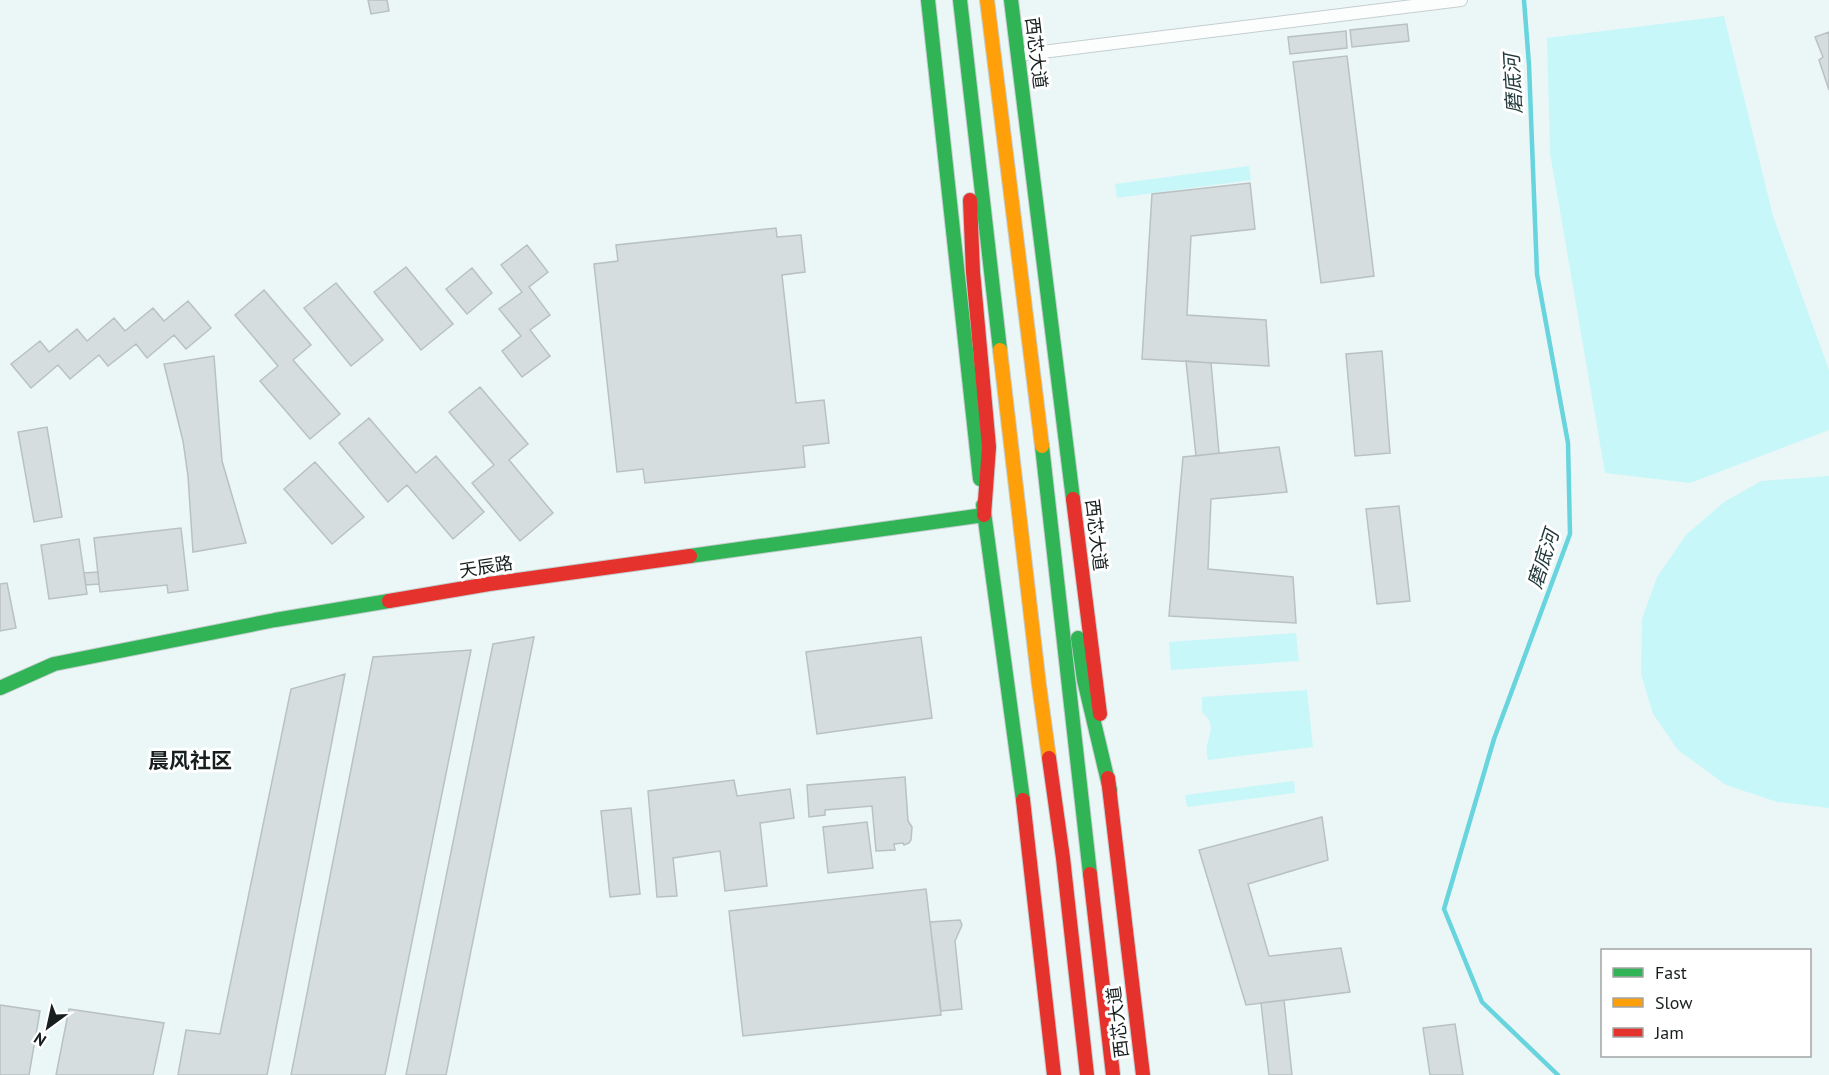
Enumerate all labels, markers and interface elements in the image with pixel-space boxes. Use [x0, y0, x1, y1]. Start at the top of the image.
street label: 西芯大道 [1021, 16, 1052, 90]
water label: 磨底河 [1498, 49, 1528, 115]
street label: 西芯大道 [1081, 498, 1112, 572]
water label: 磨底河 [1521, 523, 1566, 592]
street label: 天辰路 [457, 551, 514, 582]
district label: 晨风社区 [148, 747, 232, 774]
legend [1601, 949, 1811, 1057]
text: Fast [1655, 961, 1687, 984]
street label: 西芯大道 [1102, 985, 1133, 1059]
text: Slow [1655, 991, 1693, 1014]
north arrow [18, 997, 78, 1057]
text: Jam [1654, 1021, 1684, 1044]
text: N [30, 1028, 50, 1051]

